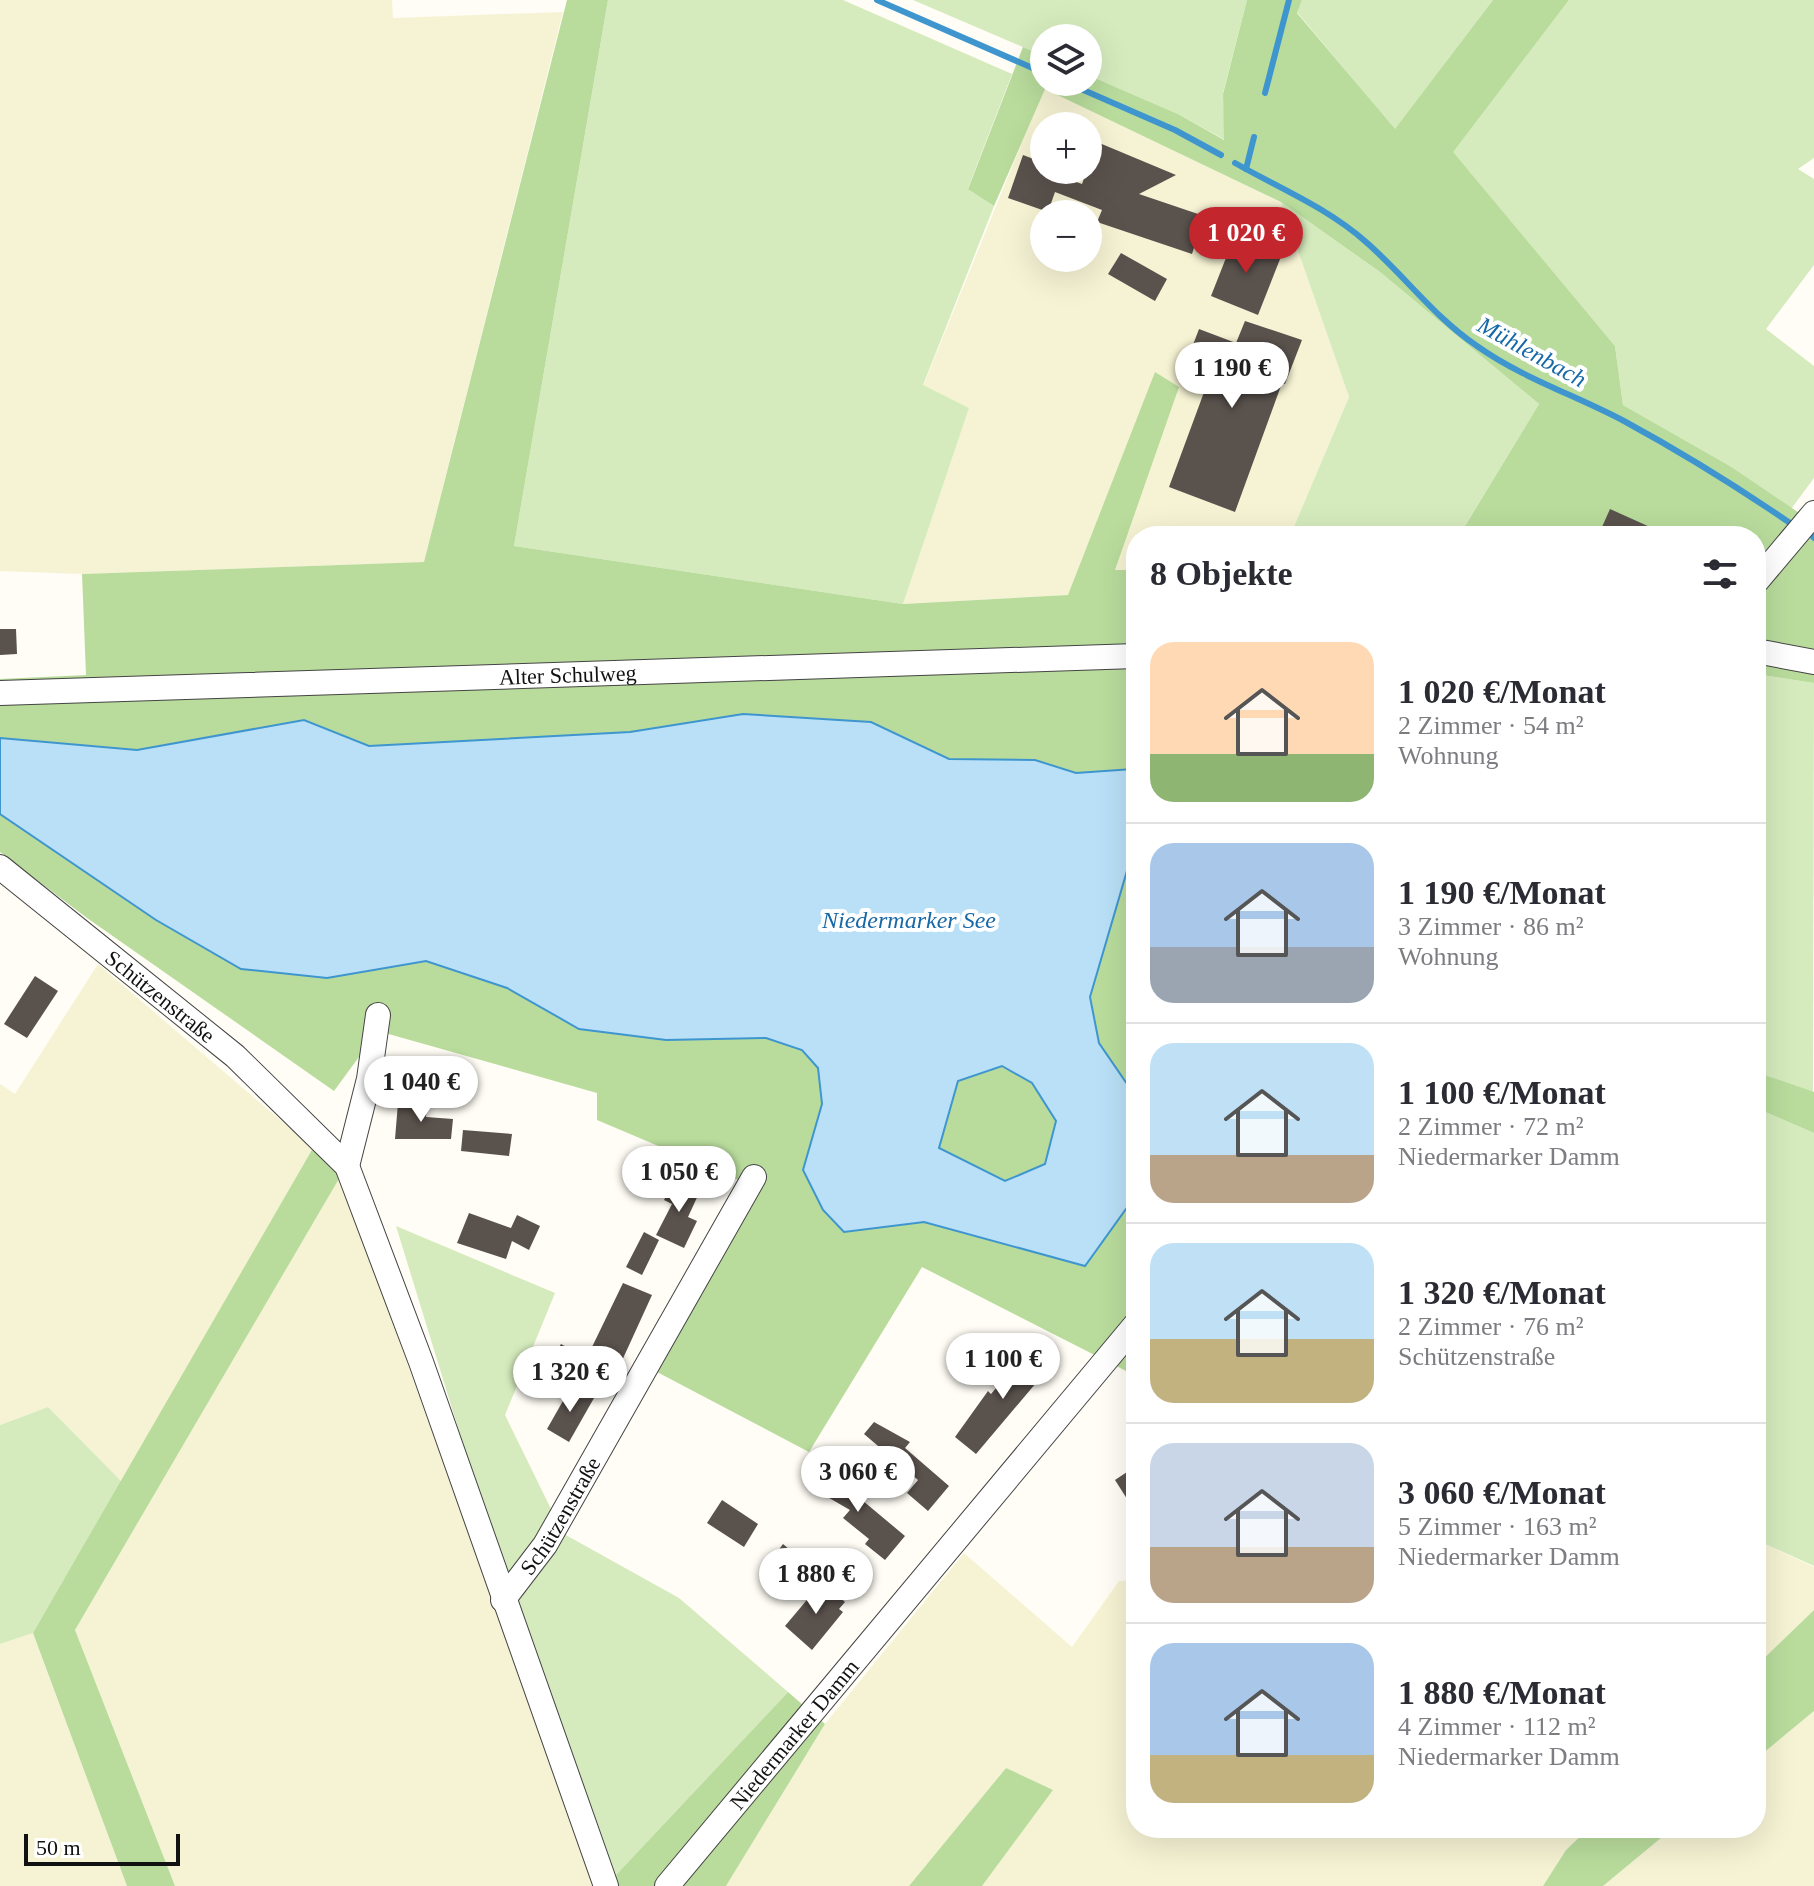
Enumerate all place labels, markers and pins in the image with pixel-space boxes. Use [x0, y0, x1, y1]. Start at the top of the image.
pin: 1 020 € [1172, 207, 1320, 275]
pin: 1 190 € [1158, 342, 1306, 410]
pin: 1 040 € [347, 1056, 495, 1124]
pin: 1 050 € [605, 1146, 753, 1214]
pin: 1 100 € [929, 1333, 1077, 1401]
pin: 1 320 € [496, 1346, 644, 1414]
pin: 3 060 € [784, 1446, 932, 1514]
pin: 1 880 € [742, 1548, 890, 1616]

